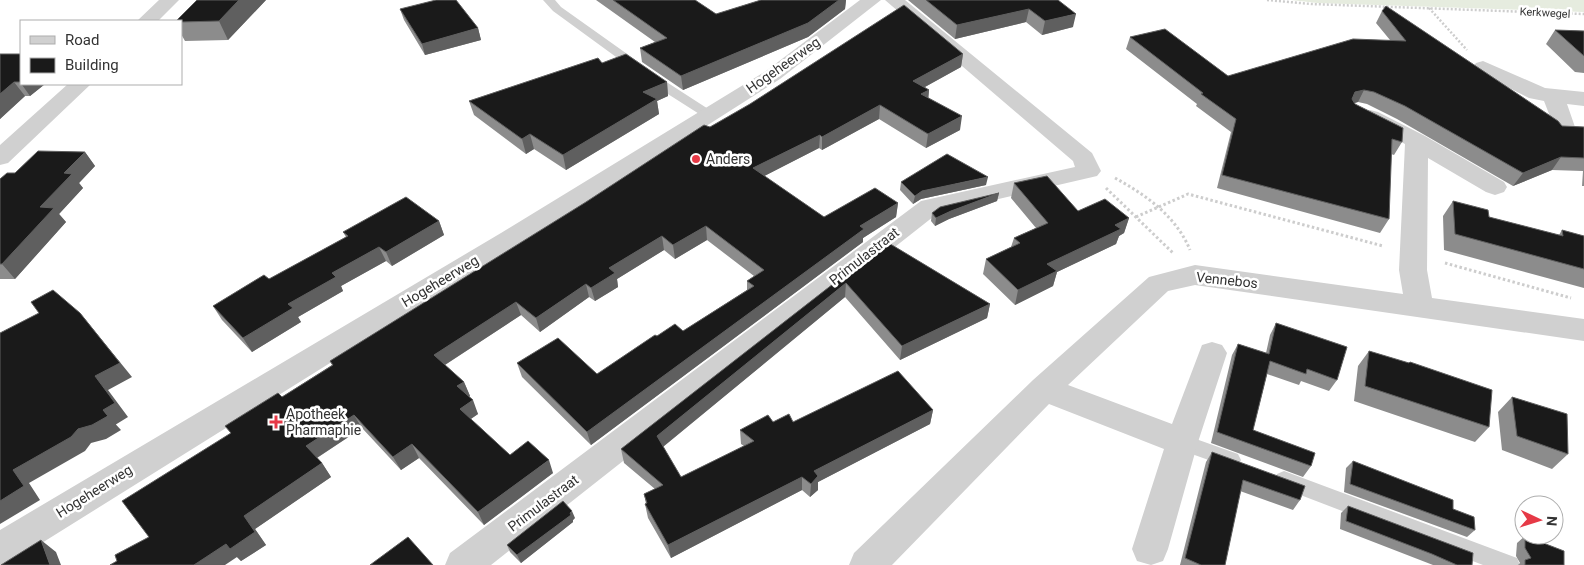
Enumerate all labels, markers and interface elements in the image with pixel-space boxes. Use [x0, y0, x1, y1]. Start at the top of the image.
street label: Kerkwegel [1519, 5, 1571, 21]
legend [20, 20, 182, 85]
text: Road [65, 31, 99, 49]
street label: Hogeheerweg [743, 34, 823, 96]
text: Building [65, 56, 119, 74]
place label: Anders [706, 151, 750, 167]
marker: Anders [690, 153, 702, 165]
street label: Primulastraat [826, 224, 902, 288]
street label: Hogeheerweg [399, 252, 481, 310]
street label: Vennebos [1195, 269, 1259, 291]
place label: Apotheek Pharmaphie [286, 406, 361, 438]
marker: Apotheek Pharmaphie [270, 416, 282, 428]
street label: Hogeheerweg [53, 461, 135, 521]
street label: Primulastraat [505, 471, 582, 535]
north arrow [1514, 495, 1564, 545]
text: N [1544, 515, 1560, 526]

